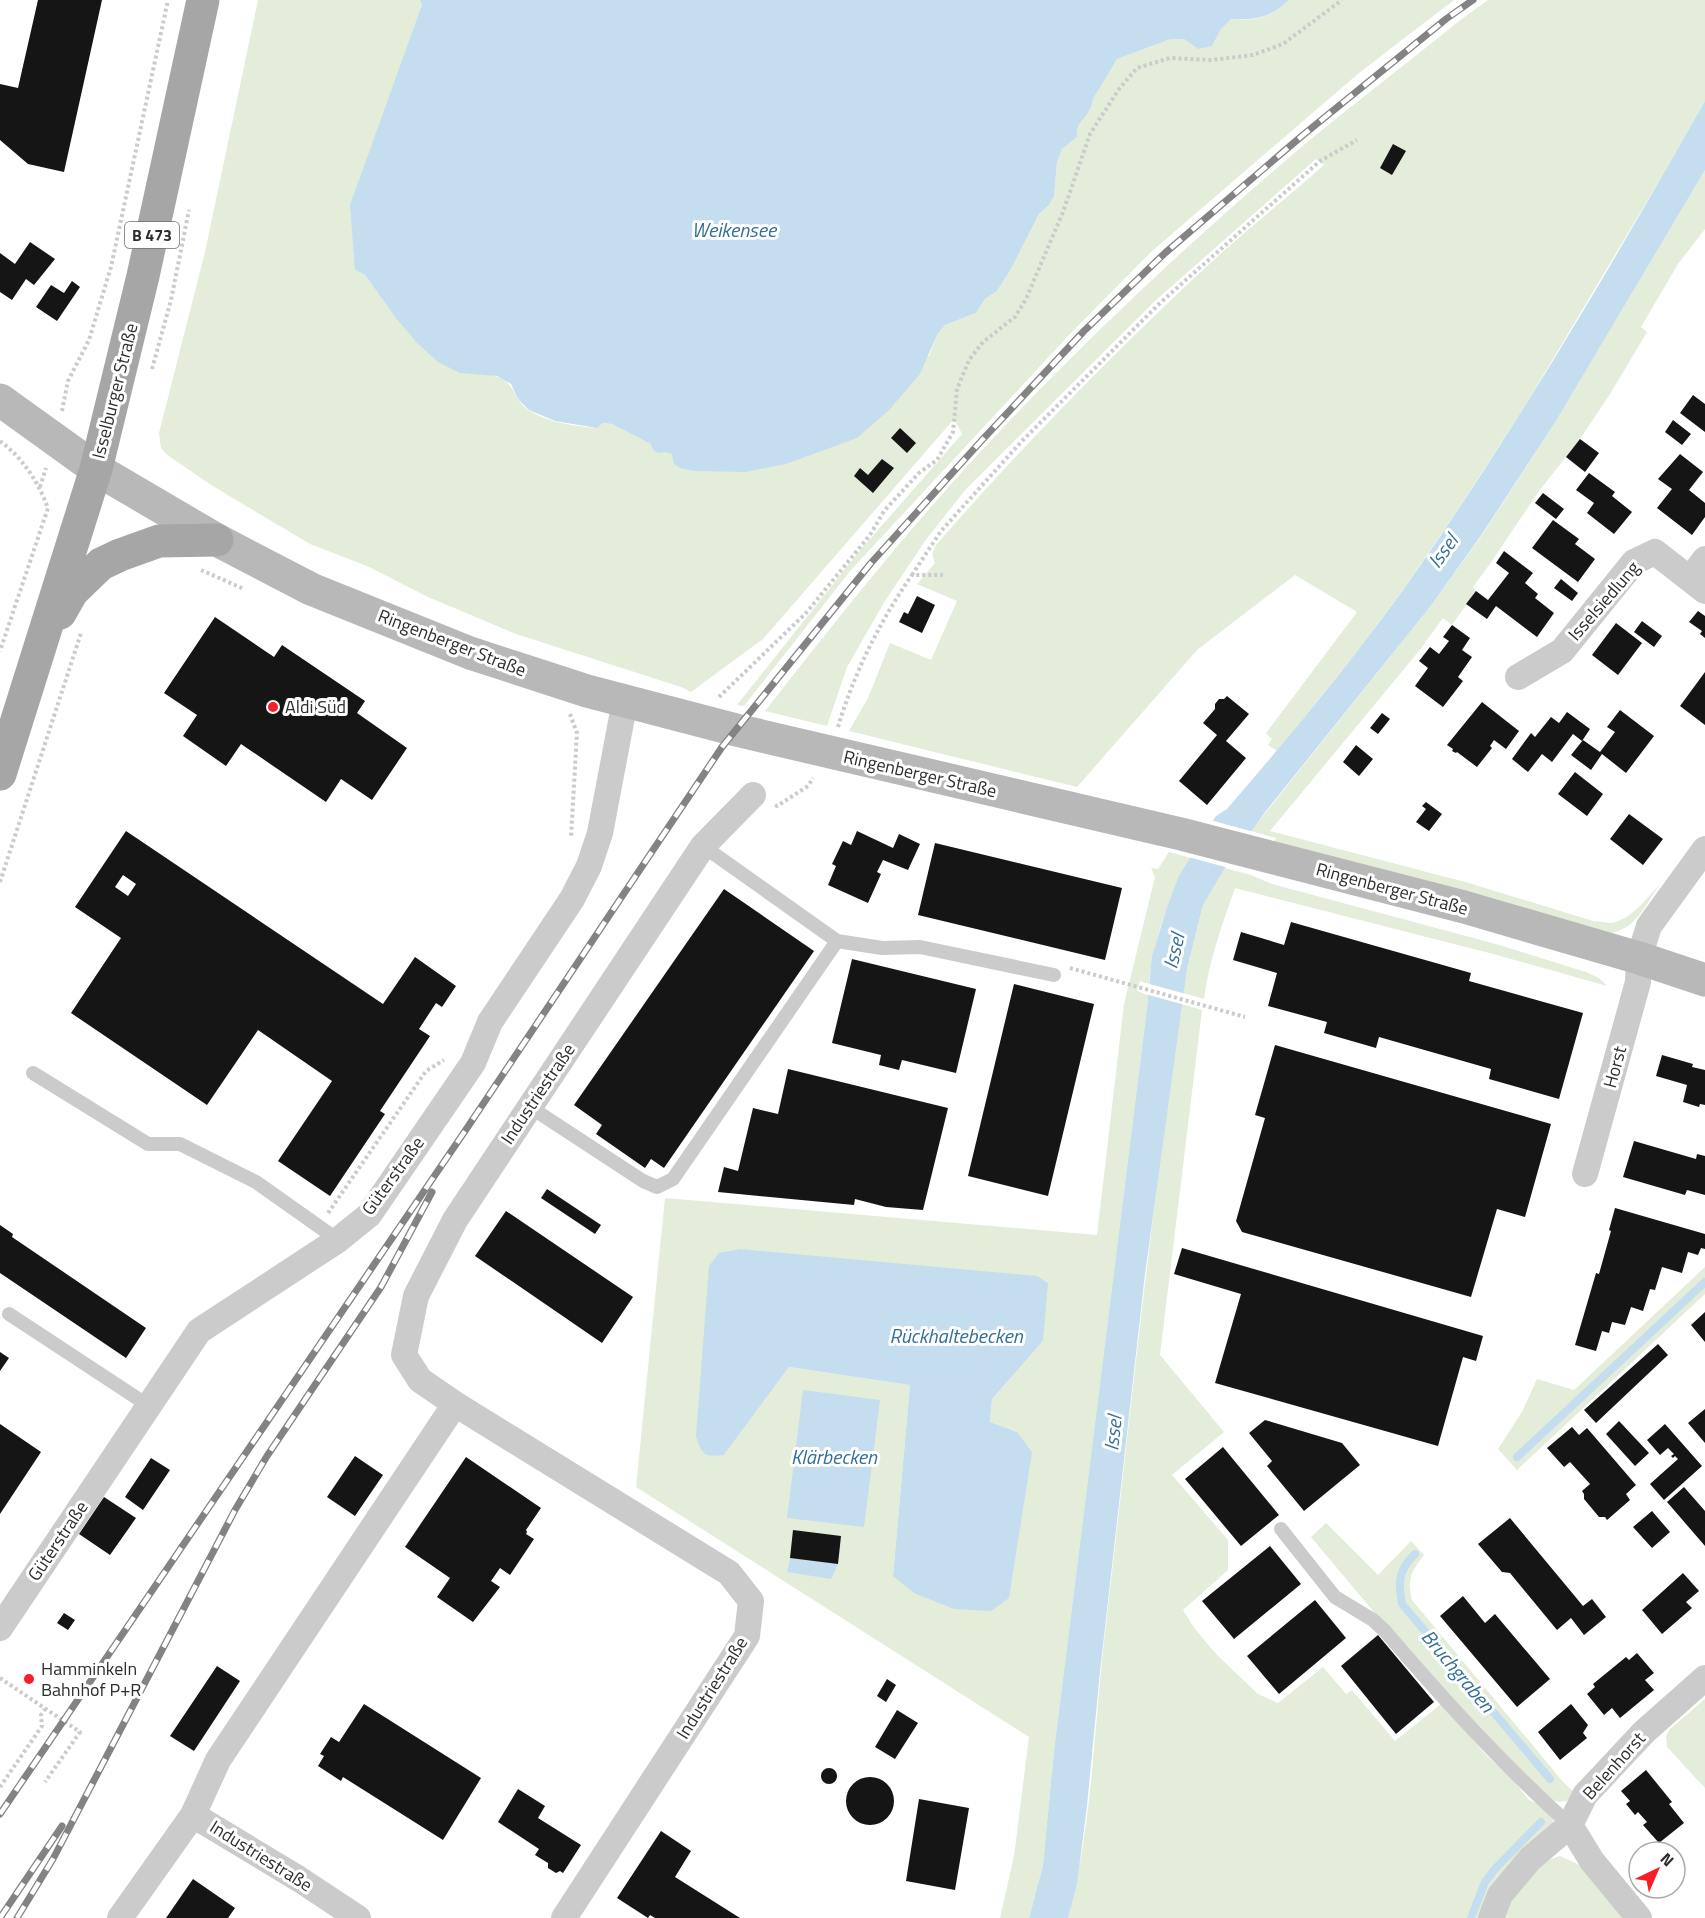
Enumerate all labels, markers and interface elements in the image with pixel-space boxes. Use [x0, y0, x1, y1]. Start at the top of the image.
water label: Weikensee [692, 214, 778, 245]
road number: B 473 [125, 222, 179, 248]
street label: Isselburger Straße [85, 320, 144, 461]
water label: Issel [1420, 525, 1467, 574]
street label: Isselsiedlung [1561, 555, 1646, 647]
street label: Ringenberger Straße [374, 602, 530, 683]
place label: Aldi Süd [285, 693, 346, 720]
marker: Aldi Süd [266, 700, 280, 714]
street label: Ringenberger Straße [841, 743, 999, 804]
street label: Ringenberger Straße [1313, 855, 1471, 922]
water label: Issel [1154, 928, 1193, 972]
street label: Industriestraße [494, 1038, 581, 1150]
street label: Horst [1596, 1042, 1633, 1091]
street label: Güterstraße [355, 1131, 430, 1221]
water label: Rückhaltebecken [889, 1320, 1024, 1351]
water label: Issel [1095, 1411, 1130, 1452]
water label: Klärbecken [791, 1441, 878, 1472]
street label: Güterstraße [21, 1495, 94, 1586]
water label: Bruchgraben [1414, 1622, 1503, 1720]
street label: Industriestraße [669, 1631, 754, 1744]
place label: Hamminkeln Bahnhof P+R [41, 1655, 141, 1703]
marker: Hamminkeln Bahnhof P+R [22, 1672, 36, 1686]
street label: Belenhorst [1576, 1725, 1652, 1806]
street label: Industriestraße [205, 1813, 318, 1898]
north arrow [1627, 1840, 1687, 1900]
text: N [1655, 1847, 1680, 1872]

